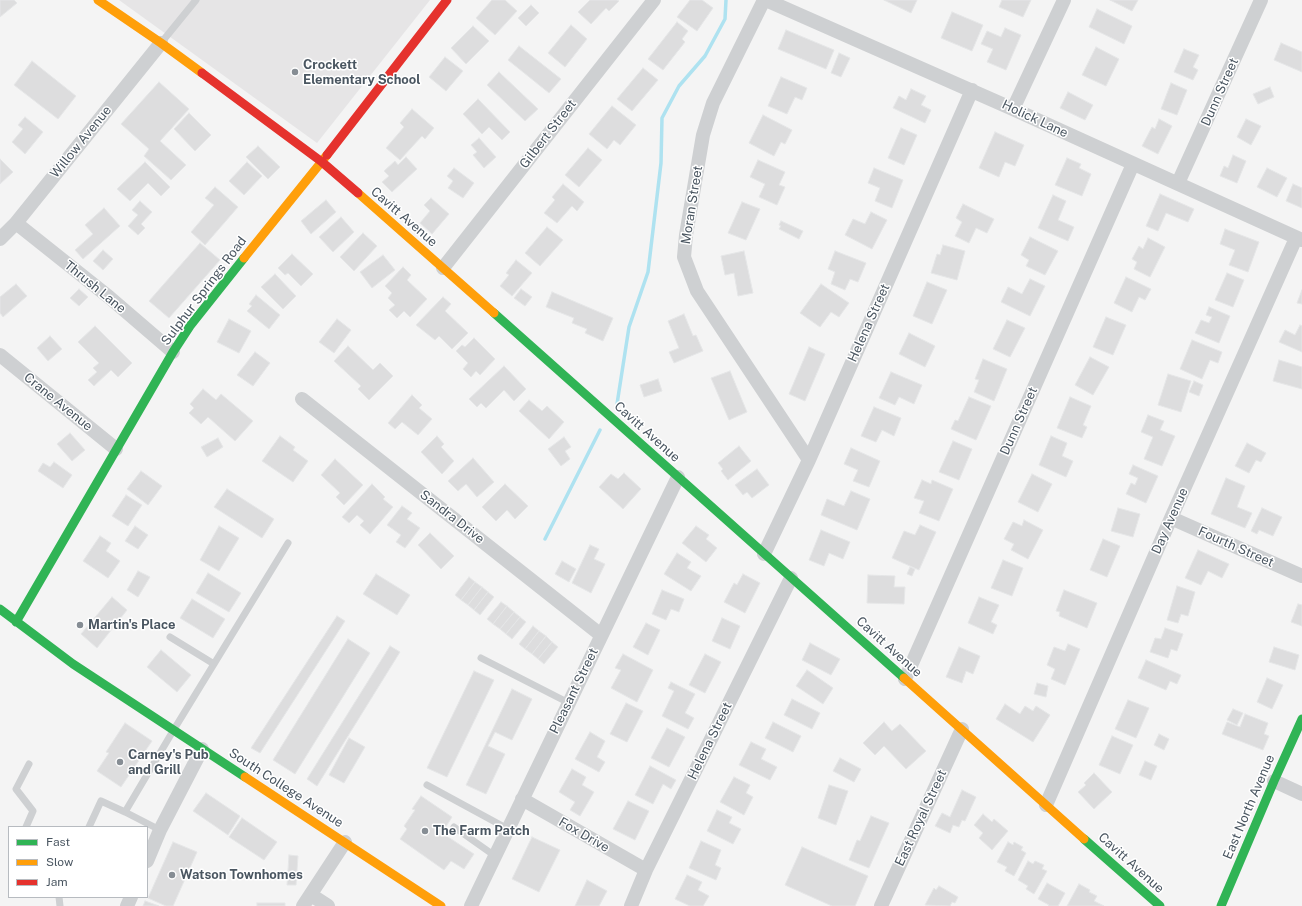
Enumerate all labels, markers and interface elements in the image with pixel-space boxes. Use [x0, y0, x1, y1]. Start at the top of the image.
street label: Dunn Street [1198, 56, 1242, 128]
place label: Crockett Elementary School [303, 57, 421, 88]
marker: Crockett Elementary School [290, 67, 300, 77]
street label: Gilbert Street [516, 97, 580, 171]
street label: Holick Lane [999, 97, 1071, 141]
street label: Willow Avenue [47, 103, 115, 181]
street label: Moran Street [678, 165, 706, 245]
street label: Cavitt Avenue [368, 184, 440, 250]
street label: Sulphur Springs Road [158, 234, 250, 348]
street label: Thrush Lane [61, 258, 129, 316]
street label: Helena Street [845, 281, 893, 365]
street label: Crane Avenue [21, 370, 95, 434]
street label: Dunn Street [997, 385, 1041, 457]
street label: Cavitt Avenue [611, 398, 683, 466]
street label: Day Avenue [1148, 486, 1192, 556]
street label: Sandra Drive [417, 487, 487, 547]
street label: Fourth Street [1196, 523, 1276, 571]
street label: Cavitt Avenue [853, 613, 925, 681]
place label: Martin's Place [88, 617, 176, 633]
marker: Martin's Place [75, 620, 85, 630]
street label: Pleasant Street [546, 646, 602, 736]
street label: Helena Street [685, 700, 735, 782]
street label: South College Avenue [226, 745, 346, 831]
place label: Carney's Pub and Grill [128, 747, 209, 778]
street label: East North Avenue [1220, 752, 1278, 862]
marker: Carney's Pub and Grill [115, 757, 125, 767]
street label: East Royal Street [892, 767, 950, 869]
street label: Fox Drive [556, 814, 612, 856]
place label: The Farm Patch [433, 823, 530, 839]
legend [8, 826, 148, 898]
marker: The Farm Patch [420, 826, 430, 836]
street label: Cavitt Avenue [1095, 829, 1167, 897]
text: Fast [46, 835, 70, 849]
text: Slow [46, 855, 73, 869]
place label: Watson Townhomes [180, 867, 303, 883]
marker: Watson Townhomes [167, 870, 177, 880]
text: Jam [46, 875, 68, 889]

